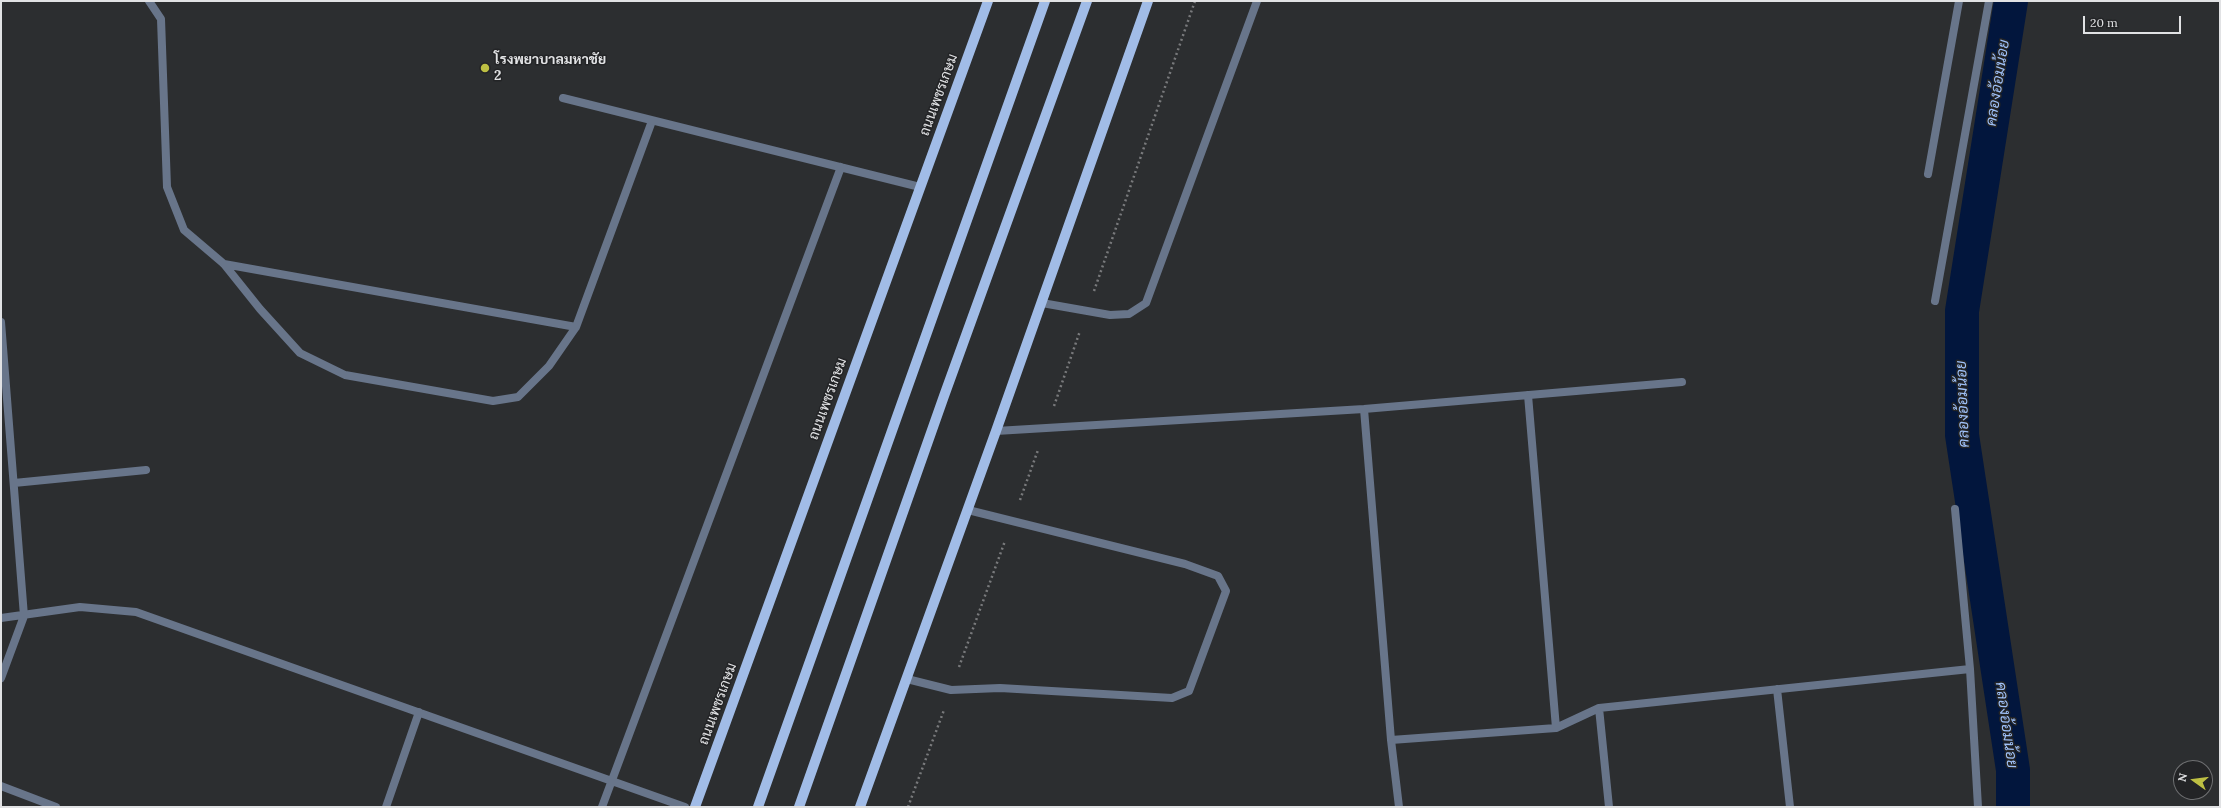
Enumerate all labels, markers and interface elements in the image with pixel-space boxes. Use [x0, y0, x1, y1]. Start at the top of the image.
scale bar [2085, 8, 2183, 34]
text: 20 m [2090, 15, 2118, 30]
water label: คลองอ้อมน้อย [1982, 39, 2014, 127]
place label: โรงพยาบาลมหาชัย 2 [494, 52, 606, 84]
street label: ถนนเพชรเกษม [916, 52, 962, 138]
marker: โรงพยาบาลมหาชัย 2 [479, 62, 491, 74]
street label: ถนนเพชรเกษม [805, 356, 851, 442]
water label: คลองอ้อมน้อย [1952, 360, 1974, 448]
street label: ถนนเพชรเกษม [695, 661, 741, 747]
water label: คลองอ้อมน้อย [1991, 681, 2021, 769]
north arrow [2173, 760, 2213, 800]
text: N [2175, 772, 2190, 783]

